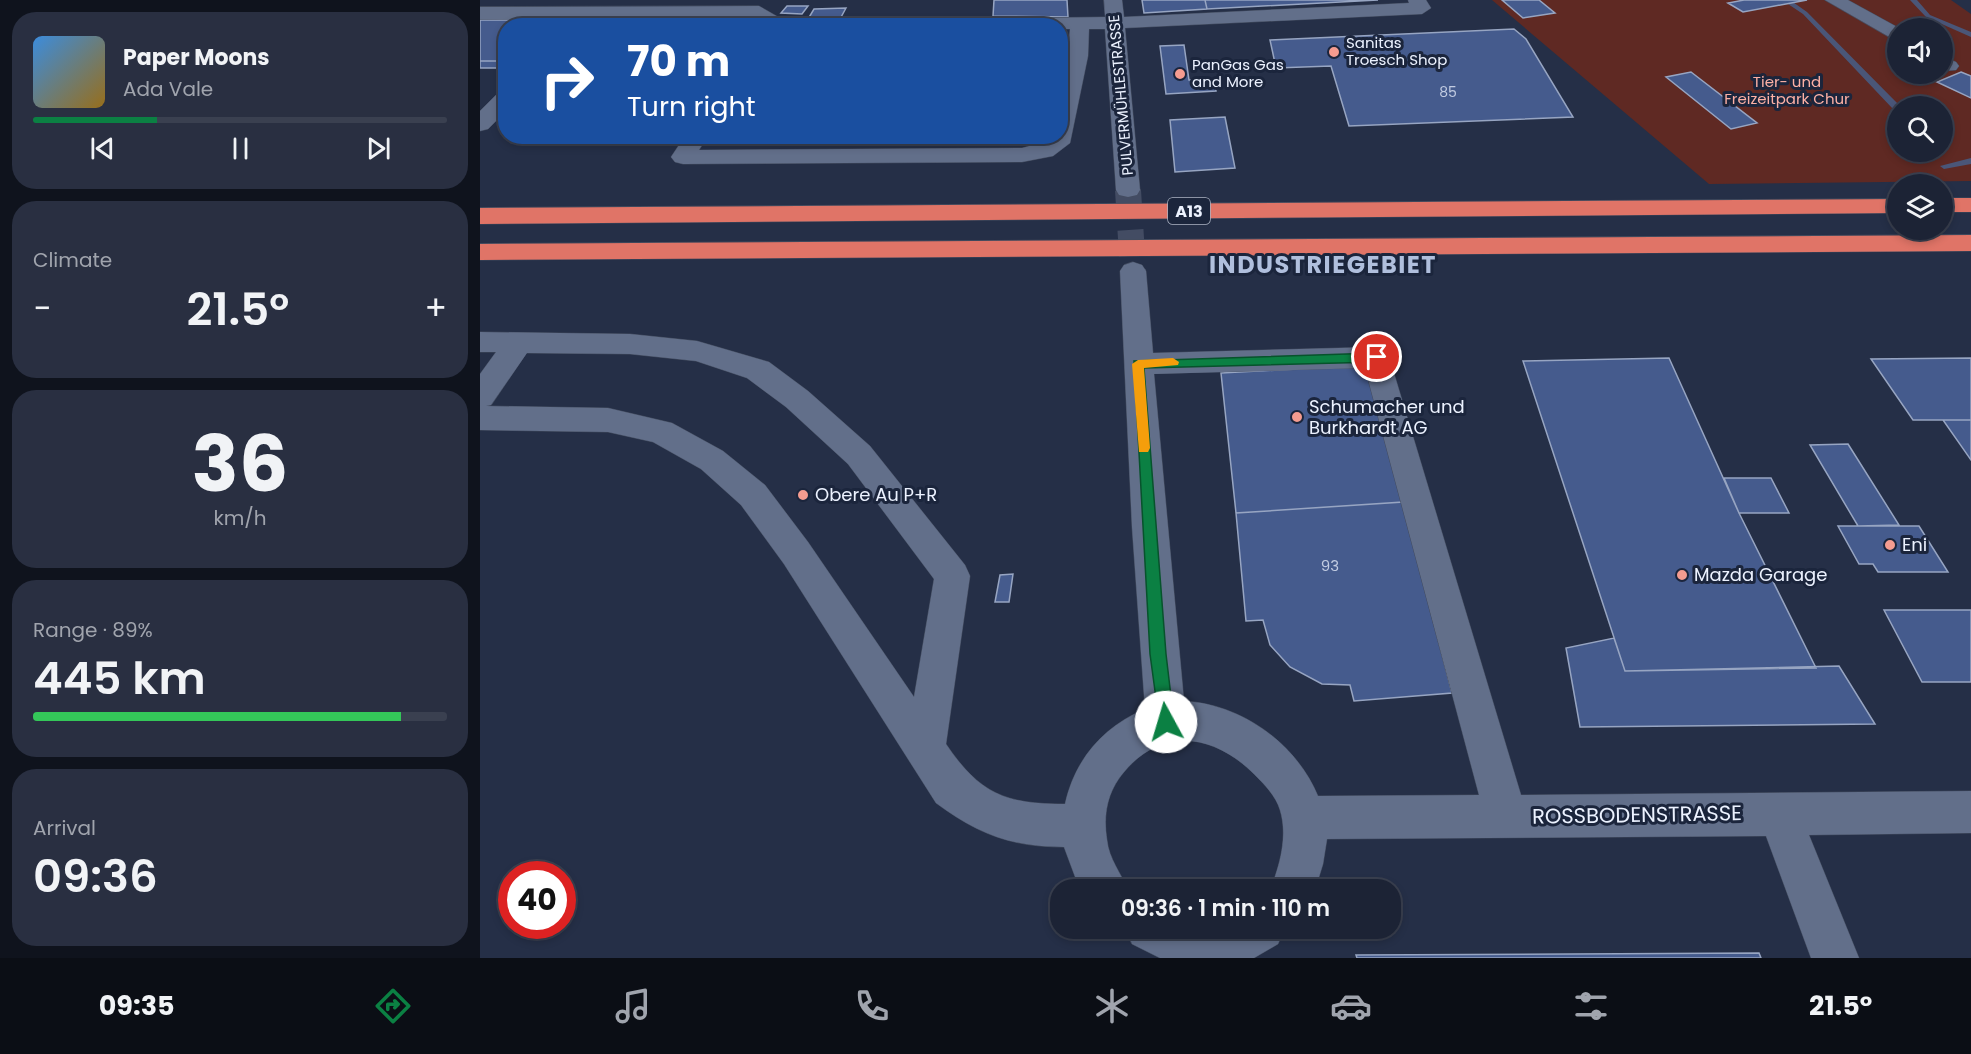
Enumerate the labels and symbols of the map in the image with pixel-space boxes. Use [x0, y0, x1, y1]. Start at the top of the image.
street label: PULVERMÜHLESTRASSE [1103, 14, 1138, 176]
place label: Sanitas Troesch Shop [1346, 32, 1447, 70]
marker: Sanitas Troesch Shop [1327, 45, 1341, 59]
place label: PanGas Gas and More [1192, 54, 1284, 92]
marker: PanGas Gas and More [1173, 67, 1187, 81]
park label: Tier- und Freizeitpark Chur [1724, 71, 1850, 109]
house number: 85 [1439, 82, 1457, 102]
road number: A13 [1168, 198, 1210, 224]
district label: INDUSTRIEGEBIET [1209, 248, 1437, 281]
pin [1351, 331, 1402, 382]
place label: Schumacher und Burkhardt AG [1309, 394, 1465, 440]
marker: Schumacher und Burkhardt AG [1290, 410, 1304, 424]
place label: Obere Au P+R [815, 482, 937, 507]
marker: Obere Au P+R [796, 488, 810, 502]
place label: Eni [1902, 532, 1927, 557]
marker: Eni [1883, 538, 1897, 552]
house number: 93 [1321, 555, 1339, 576]
place label: Mazda Garage [1694, 562, 1827, 587]
marker: Mazda Garage [1675, 568, 1689, 582]
position arrow [1134, 690, 1198, 754]
street label: ROSSBODENSTRASSE [1532, 798, 1742, 831]
speed limit sign: 40 [498, 861, 576, 939]

